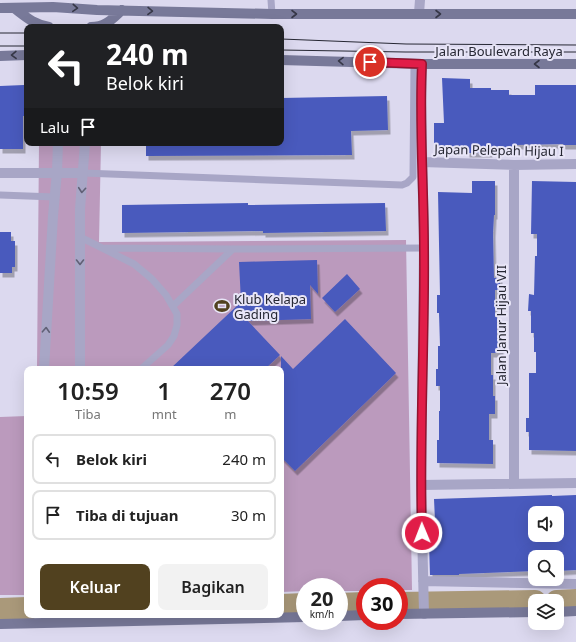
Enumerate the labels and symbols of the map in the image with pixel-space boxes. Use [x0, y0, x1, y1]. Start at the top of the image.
one-way arrow [72, 4, 78, 13]
one-way arrow [147, 7, 153, 15]
one-way arrow [291, 10, 297, 18]
one-way arrow [435, 10, 441, 18]
street label: Jalan Boulevard Raya [433, 42, 563, 60]
pin [353, 45, 387, 79]
one-way arrow [10, 51, 17, 60]
one-way arrow [338, 57, 344, 66]
one-way arrow [534, 60, 540, 68]
street label: Japan Pelepah Hijau I [432, 140, 564, 160]
one-way arrow [78, 187, 87, 193]
one-way arrow [76, 259, 84, 265]
street label: Jalan Janur Hijau VII [492, 265, 510, 387]
place label: Klub Kelapa Gading [234, 290, 306, 323]
sports icon: Klub Kelapa Gading [213, 297, 231, 315]
one-way arrow [42, 327, 51, 333]
position arrow [401, 512, 443, 554]
speed limit sign: 30 [356, 578, 408, 630]

